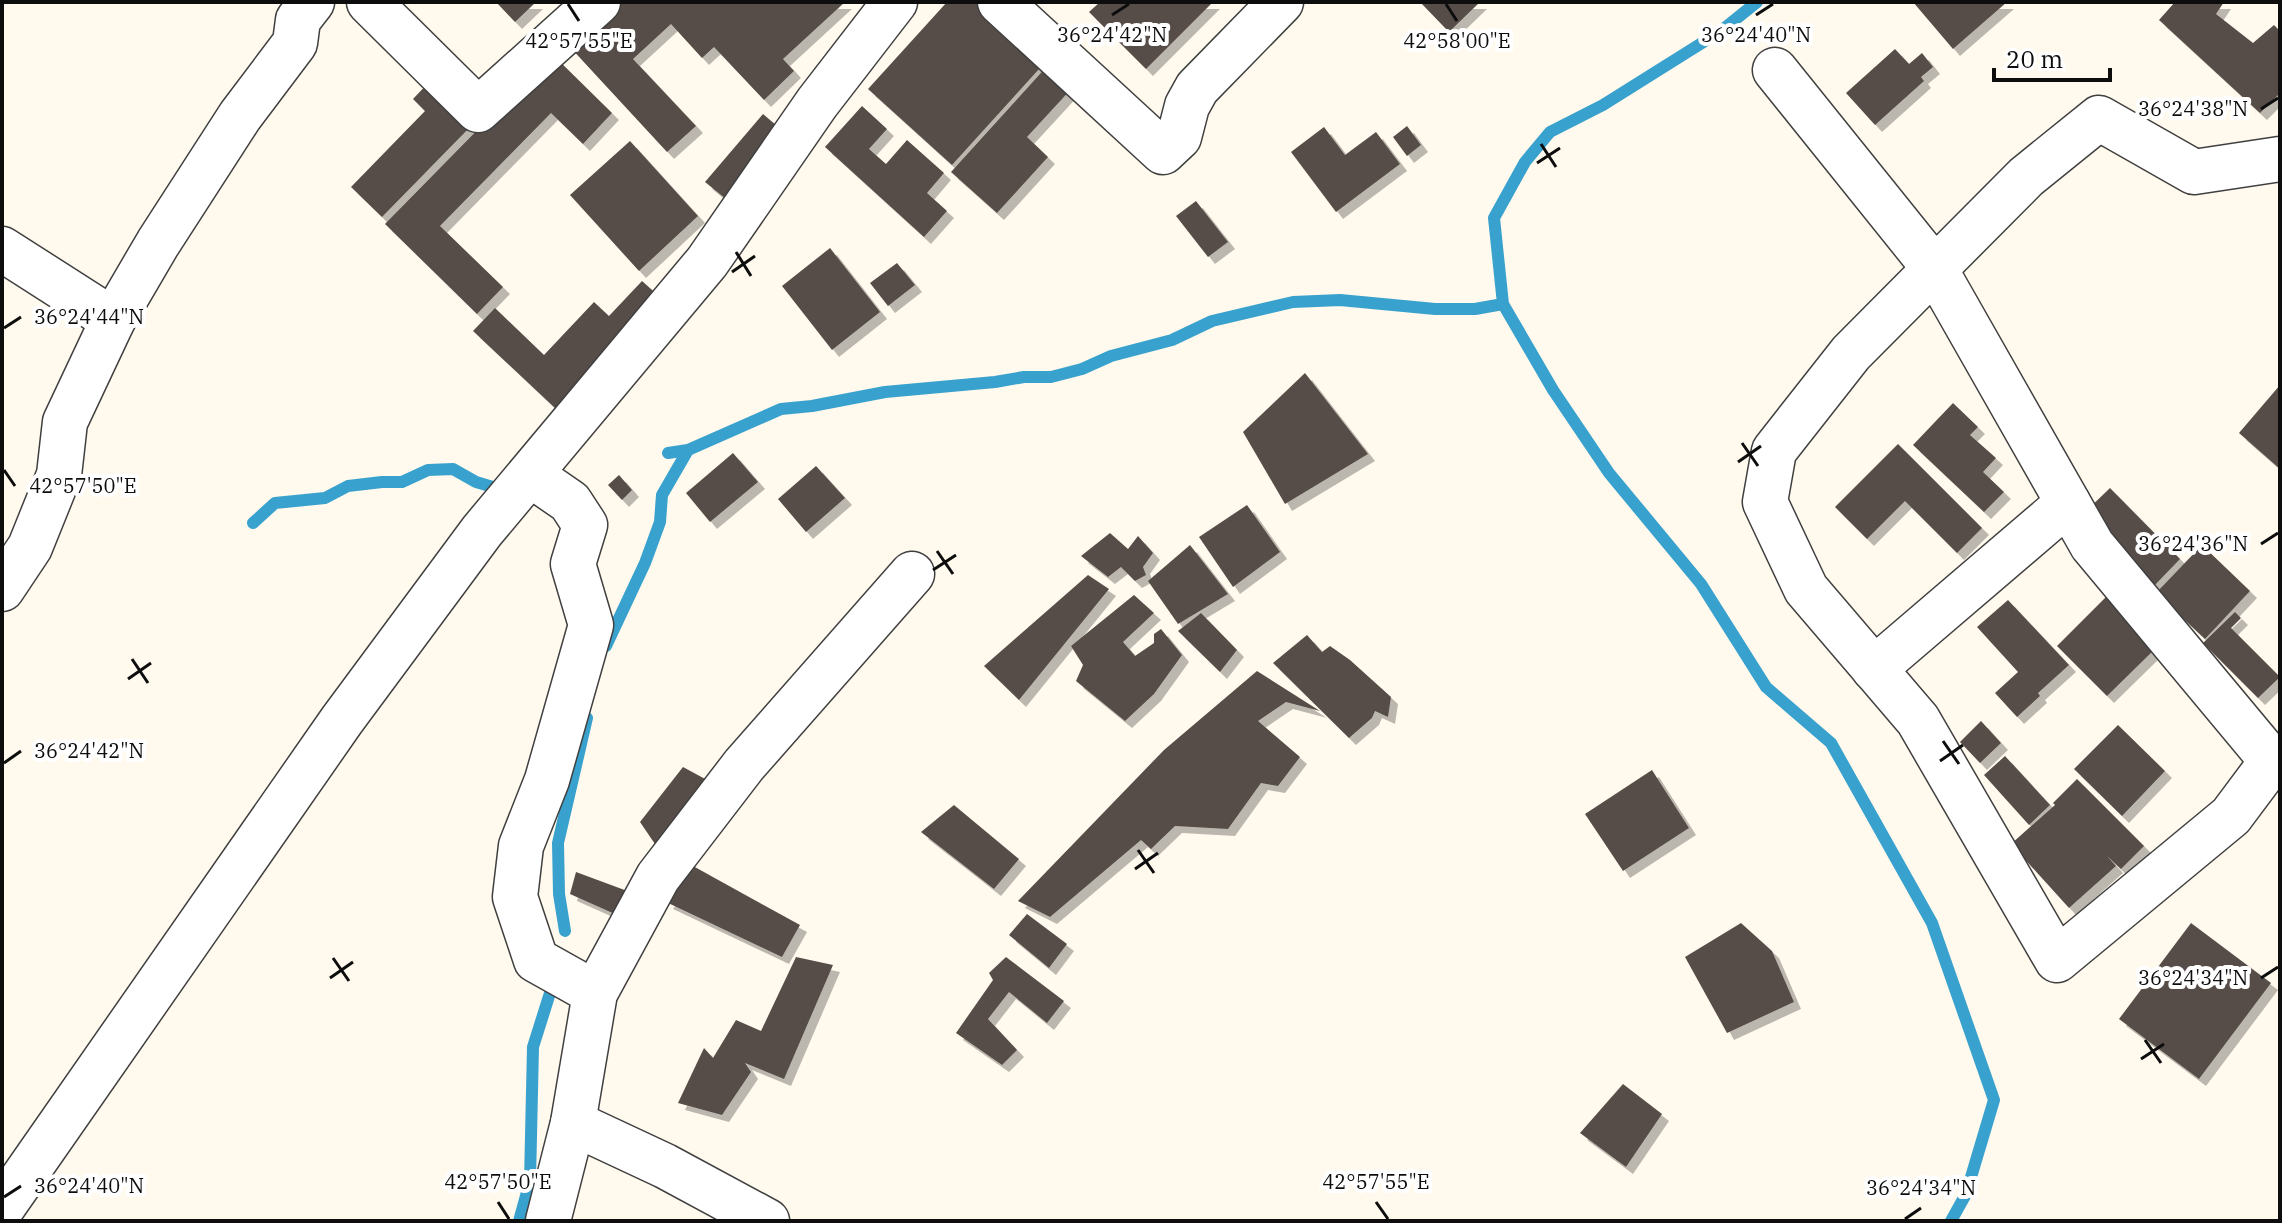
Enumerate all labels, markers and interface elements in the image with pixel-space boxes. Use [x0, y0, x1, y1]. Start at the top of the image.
text: 36°24'42"N [1057, 21, 1167, 48]
text: 36°24'40"N [1701, 21, 1811, 48]
text: 42°57'55"E [525, 27, 633, 54]
text: 42°58'00"E [1403, 27, 1511, 54]
scale bar [1994, 32, 2110, 82]
text: 20 m [2006, 43, 2063, 75]
text: 36°24'38"N [2138, 95, 2248, 122]
text: 36°24'44"N [34, 303, 144, 330]
text: 42°57'50"E [29, 472, 137, 499]
text: 36°24'36"N [2138, 530, 2248, 557]
text: 36°24'42"N [34, 737, 144, 764]
text: 36°24'34"N [2138, 964, 2248, 991]
text: 42°57'50"E [444, 1168, 552, 1195]
text: 42°57'55"E [1322, 1168, 1430, 1195]
text: 36°24'40"N [34, 1172, 144, 1199]
text: 36°24'34"N [1866, 1174, 1976, 1201]

